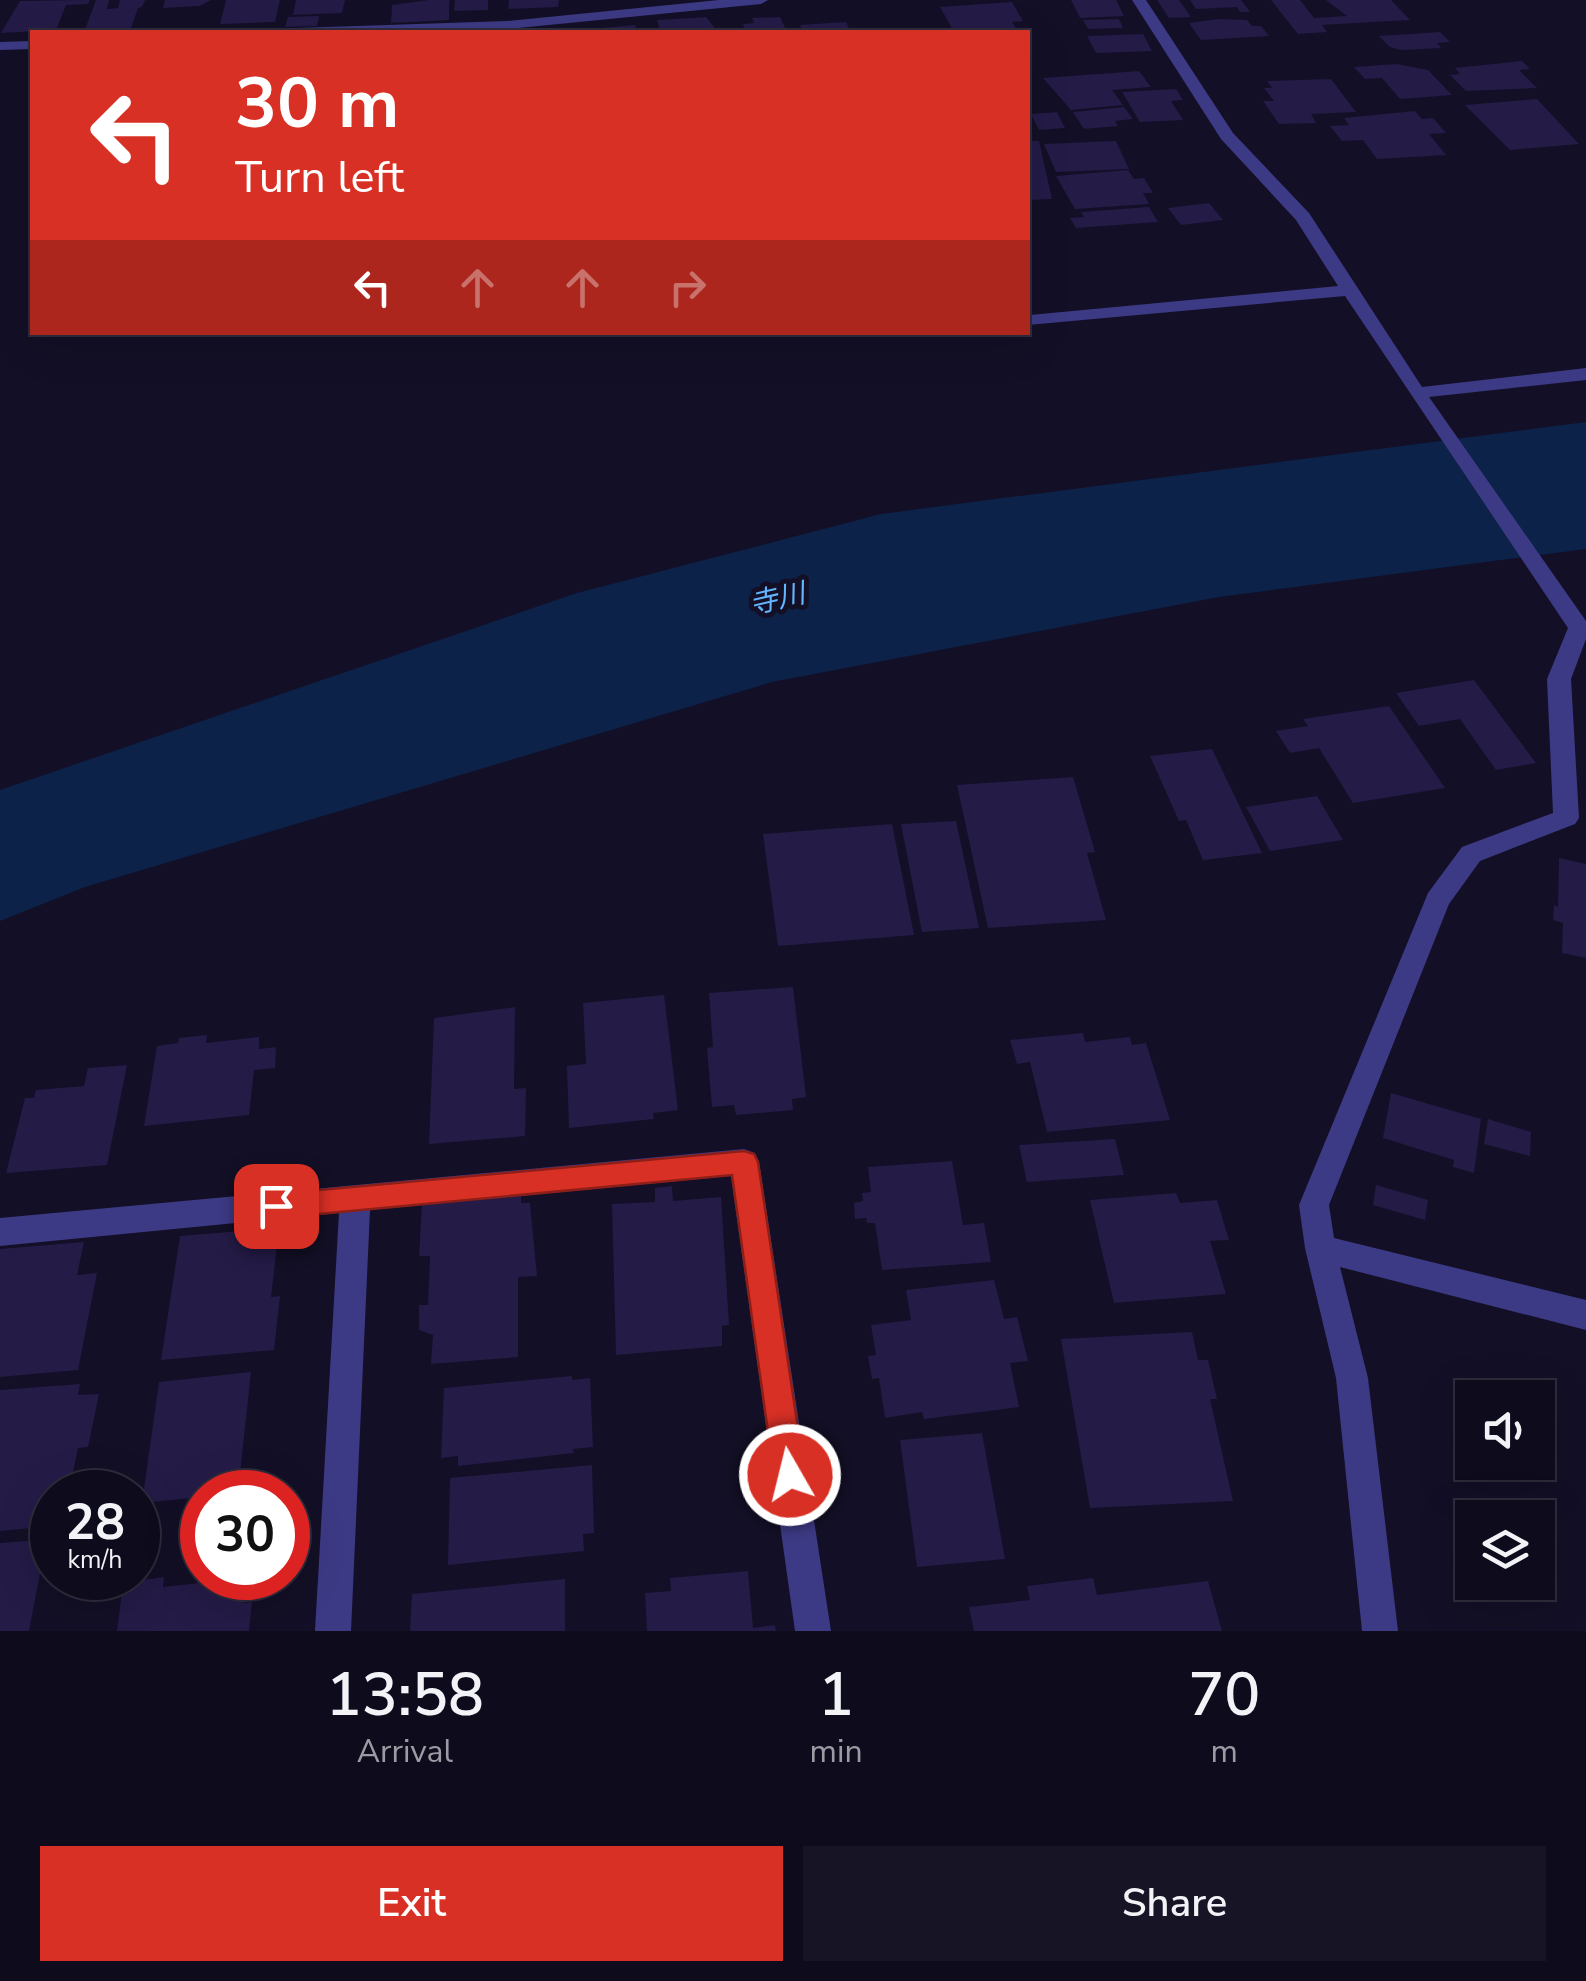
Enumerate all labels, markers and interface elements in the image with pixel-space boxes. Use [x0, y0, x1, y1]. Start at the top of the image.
text: 30 m [235, 56, 399, 152]
icon: left [70, 70, 200, 200]
text: Turn left [235, 147, 404, 208]
icon: left [345, 260, 400, 315]
icon: ahead [450, 260, 505, 315]
icon: ahead [555, 260, 610, 315]
icon: right [660, 260, 715, 315]
water label: 寺川 [746, 573, 812, 624]
pin [234, 1164, 319, 1249]
icon: arrive [249, 1179, 304, 1234]
map controls [1455, 1380, 1555, 1600]
button: sound [1455, 1380, 1555, 1480]
position arrow [738, 1423, 842, 1527]
speed limit sign: 30 [180, 1470, 310, 1600]
text: 28 [65, 1488, 125, 1557]
button: layers [1455, 1500, 1555, 1600]
text: km/h [67, 1543, 123, 1577]
text: 13:58 [326, 1654, 484, 1736]
text: 1 [818, 1654, 854, 1736]
text: 70 [1188, 1654, 1260, 1736]
text: Arrival [357, 1730, 453, 1773]
text: min [810, 1730, 863, 1773]
text: m [1211, 1730, 1238, 1773]
button: Exit [40, 1846, 783, 1961]
button: Share [803, 1846, 1546, 1961]

